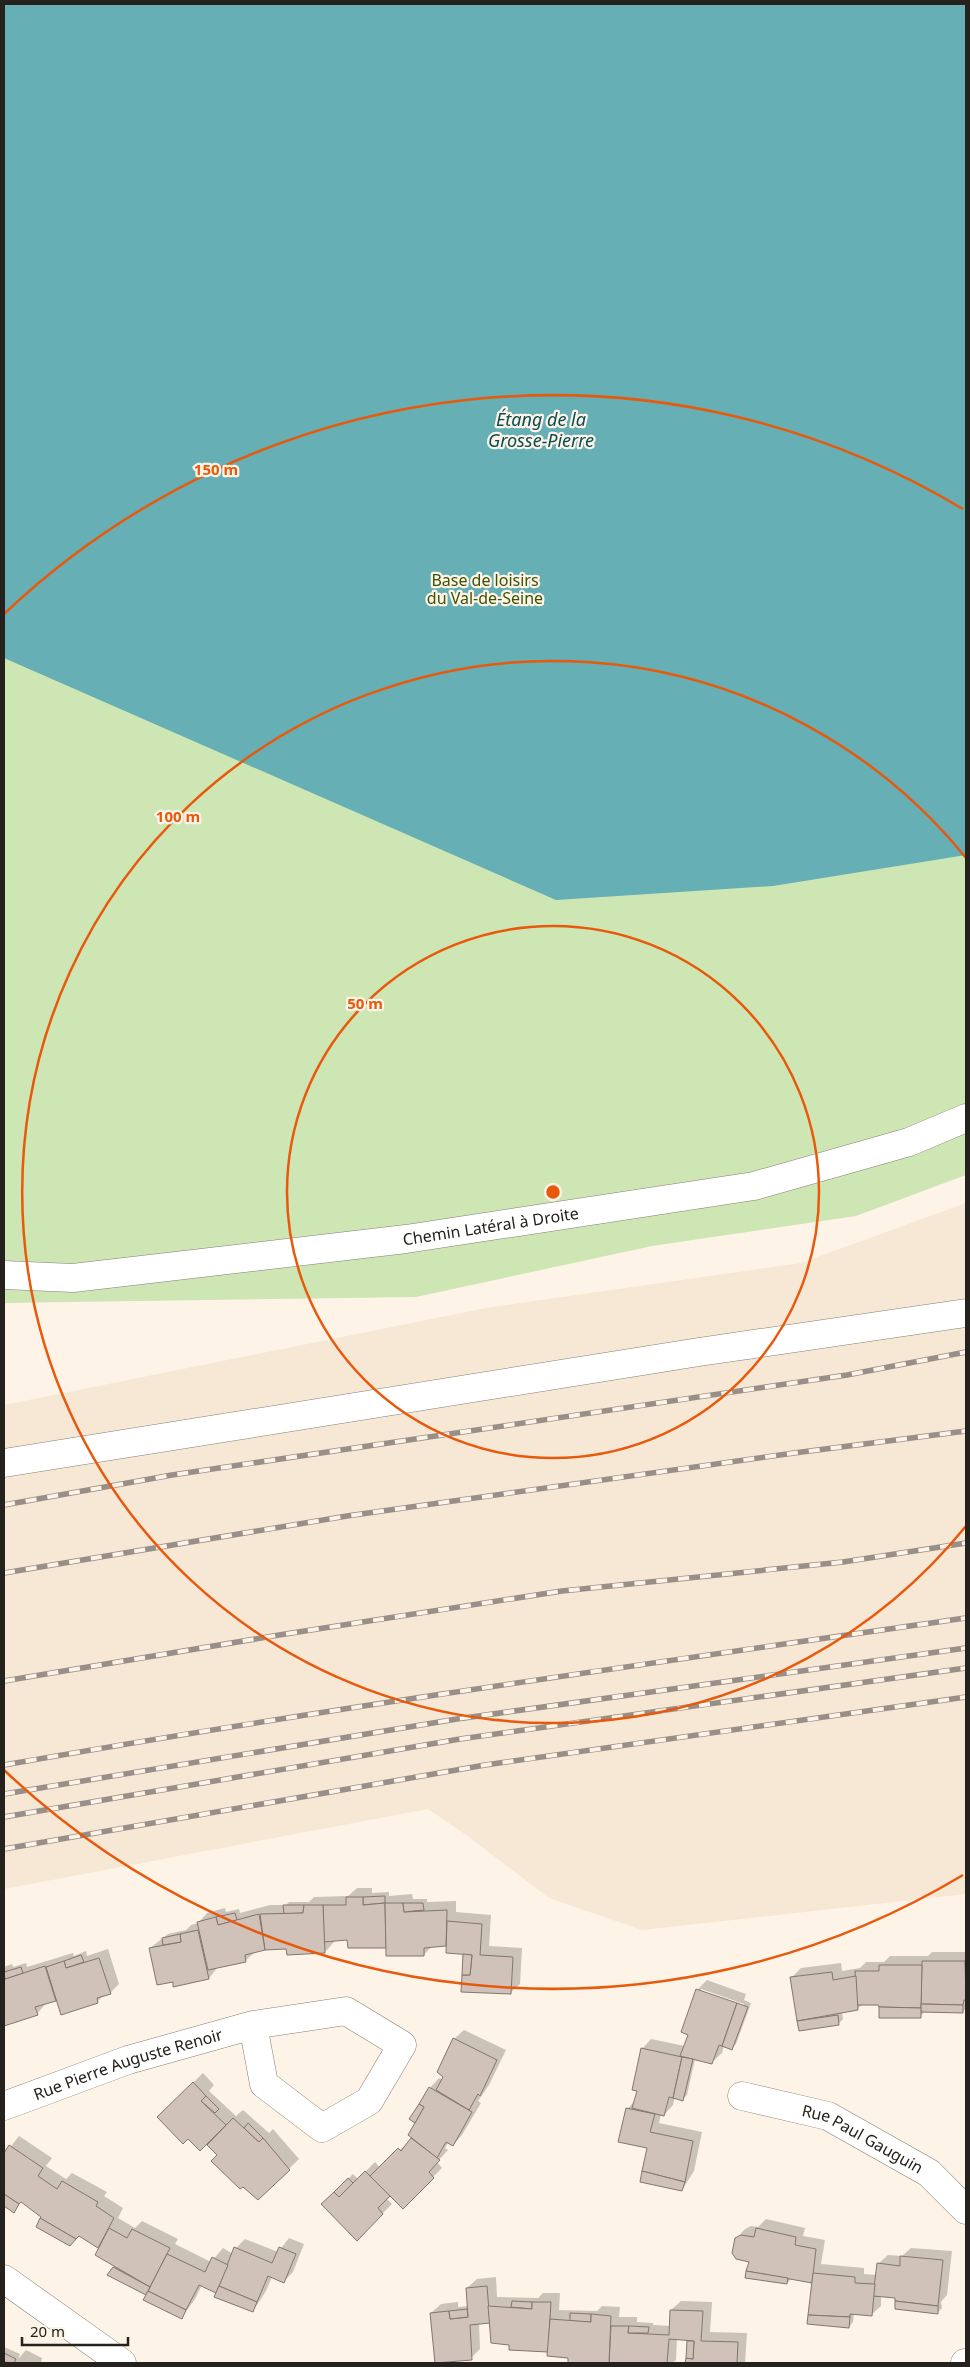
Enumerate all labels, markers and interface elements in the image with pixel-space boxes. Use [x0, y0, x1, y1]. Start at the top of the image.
water label: Étang de la Grosse-Pierre [488, 407, 594, 452]
text: 150 m [194, 459, 238, 479]
park label: Base de loisirs du Val-de-Seine [427, 569, 543, 609]
text: 100 m [156, 806, 200, 826]
text: 50 m [347, 993, 383, 1013]
centre of rings [544, 1183, 562, 1201]
street label: Chemin Latéral à Droite [401, 1202, 580, 1250]
street label: Rue Pierre Auguste Renoir [30, 2023, 225, 2105]
street label: Rue Paul Gauguin [800, 2099, 927, 2179]
scale bar [22, 2314, 129, 2346]
text: 20 m [30, 2321, 65, 2341]

